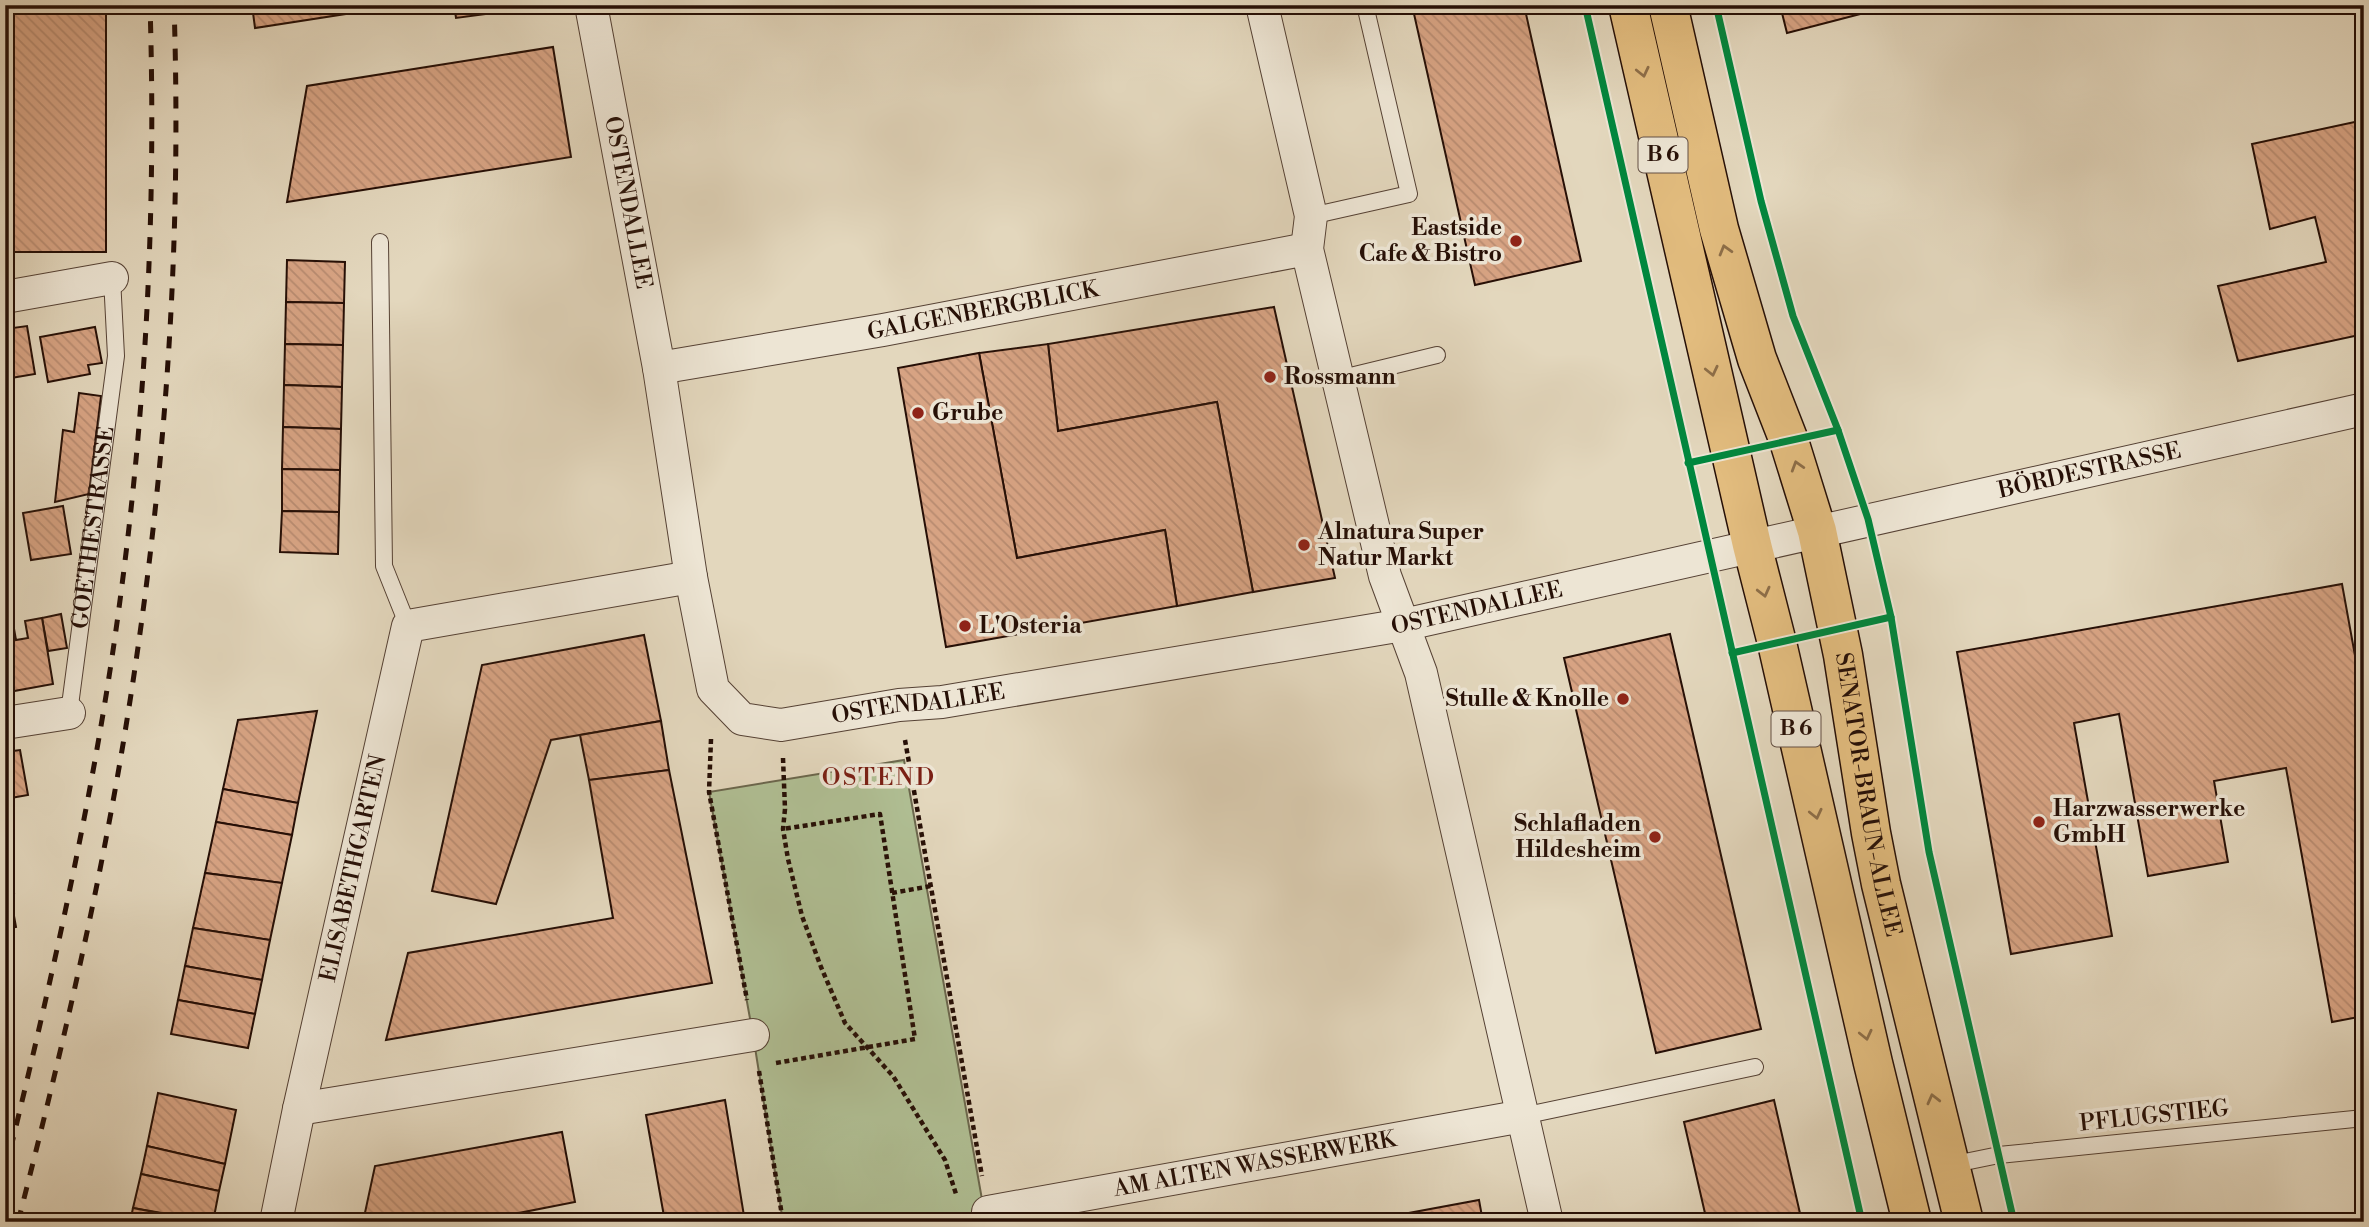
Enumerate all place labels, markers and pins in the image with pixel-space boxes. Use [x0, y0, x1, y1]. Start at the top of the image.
place label: Eastside Cafe & Bistro [1359, 214, 1502, 268]
marker: Eastside Cafe & Bistro [1508, 233, 1524, 249]
place label: Rossmann [1284, 363, 1396, 391]
marker: Rossmann [1262, 369, 1278, 385]
place label: Grube [932, 399, 1003, 427]
marker: Grube [910, 405, 926, 421]
place label: Alnatura Super Natur Markt [1317, 518, 1484, 572]
marker: Alnatura Super Natur Markt [1296, 537, 1312, 553]
place label: L'Osteria [979, 612, 1082, 640]
marker: L'Osteria [957, 618, 973, 634]
place label: Stulle & Knolle [1446, 685, 1609, 713]
marker: Stulle & Knolle [1615, 691, 1631, 707]
place label: Harzwasserwerke GmbH [2053, 795, 2245, 849]
place label: Schlafladen Hildesheim [1514, 810, 1641, 864]
marker: Harzwasserwerke GmbH [2031, 814, 2047, 830]
marker: Schlafladen Hildesheim [1647, 829, 1663, 845]

